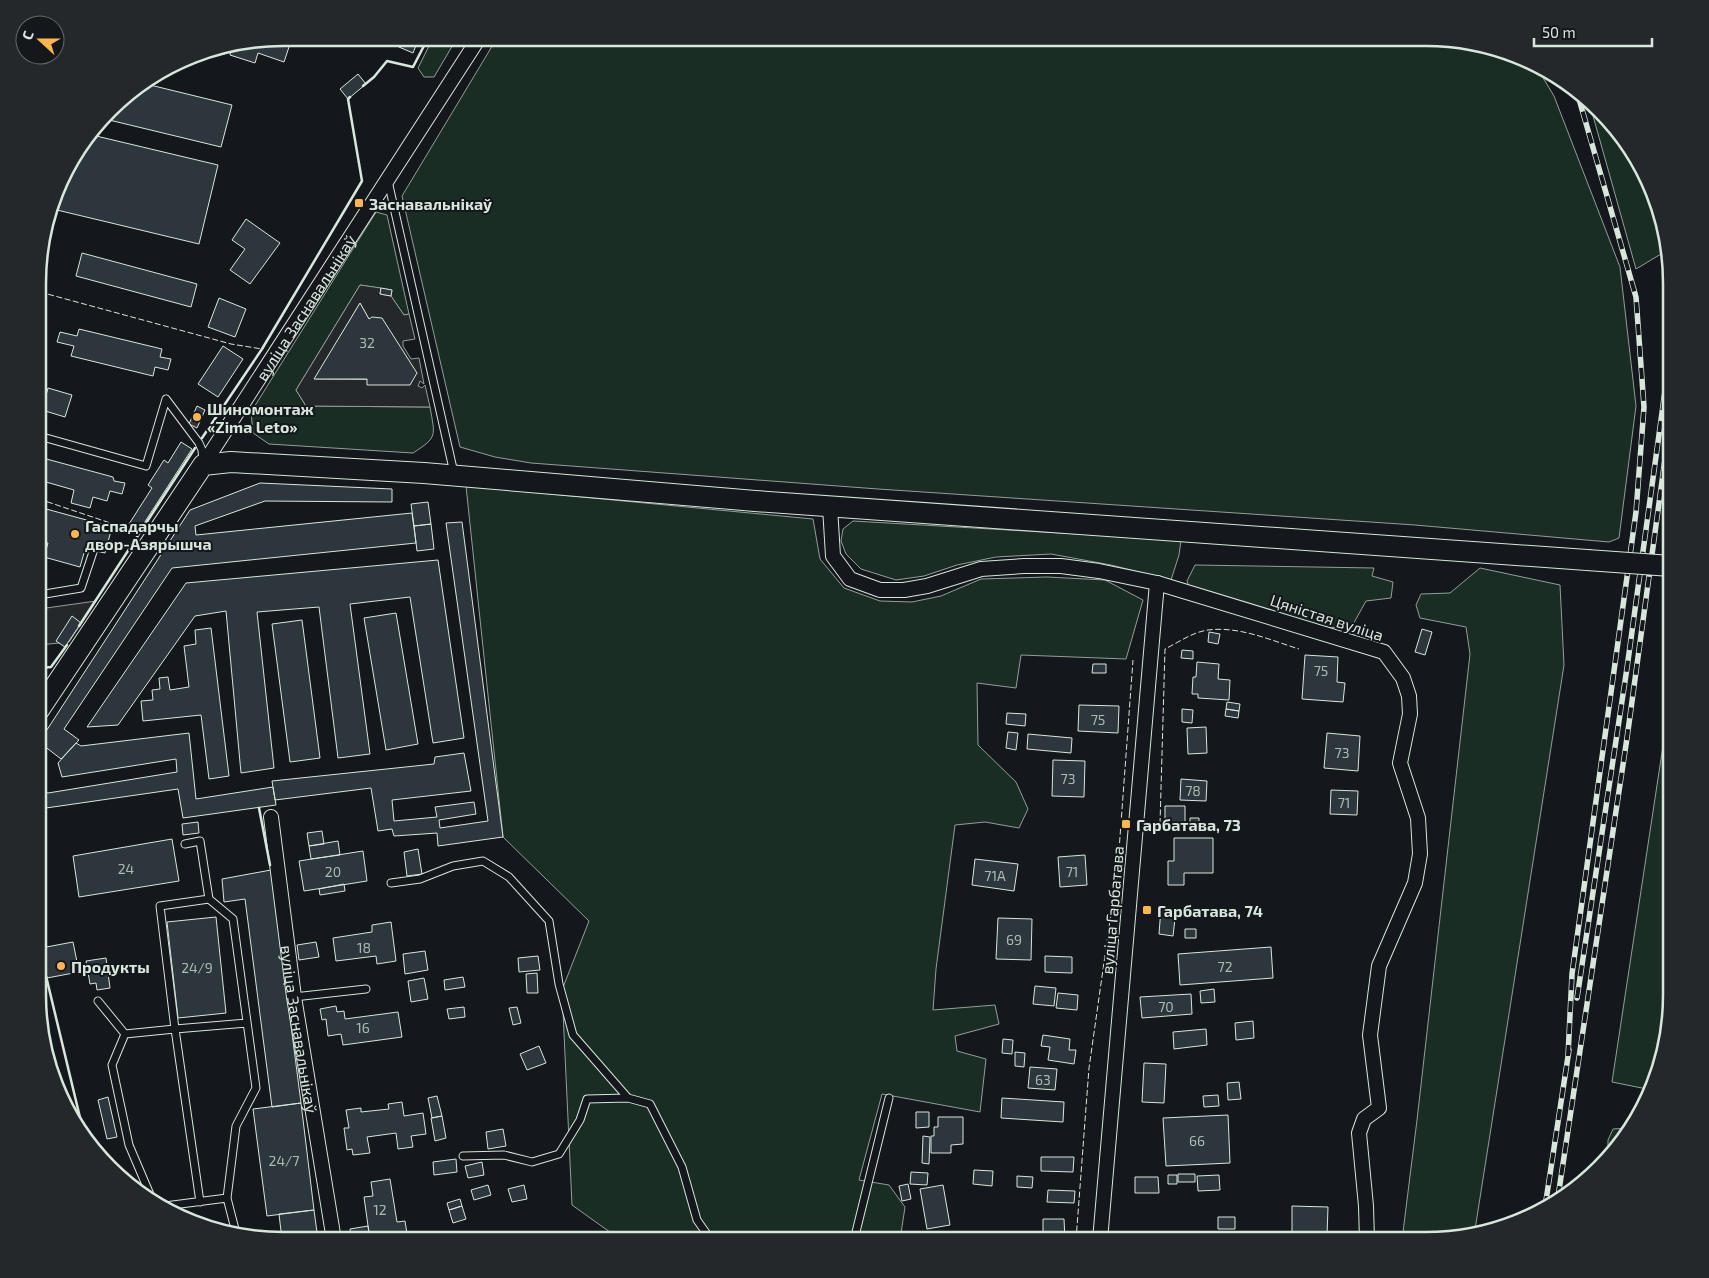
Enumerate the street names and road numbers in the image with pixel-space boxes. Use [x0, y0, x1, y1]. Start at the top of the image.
street label: вуліца Заснавальнікаў [251, 230, 360, 384]
street label: Цяністая вуліца [1268, 590, 1386, 645]
street label: вуліца Гарбатава [1097, 845, 1128, 975]
street label: вуліца Заснавальнікаў [278, 944, 323, 1115]

